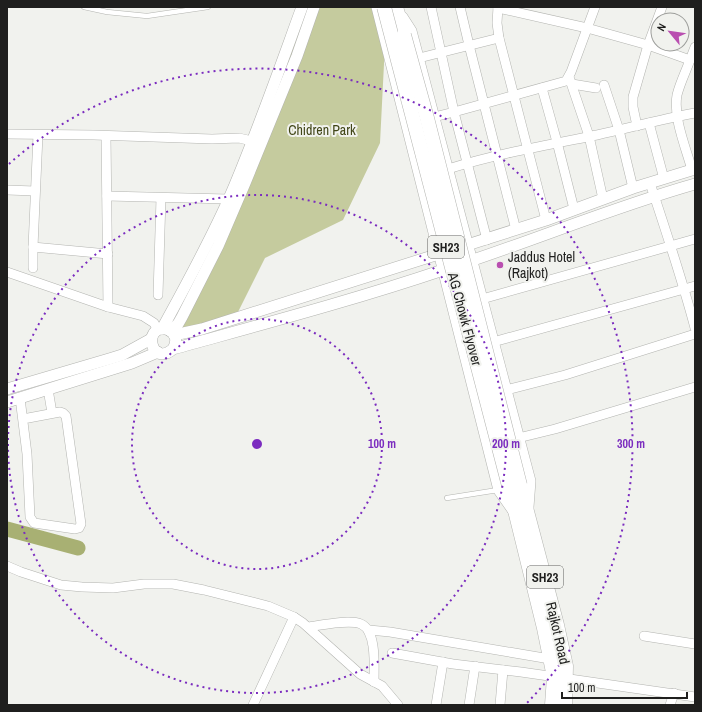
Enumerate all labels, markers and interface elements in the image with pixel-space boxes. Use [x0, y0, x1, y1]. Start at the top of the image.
north arrow [650, 12, 690, 52]
text: N [654, 21, 669, 33]
park label: Chidren Park [288, 121, 356, 139]
road number: SH23 [428, 236, 464, 258]
place label: Jaddus Hotel (Rajkot) [508, 248, 575, 282]
marker: Jaddus Hotel (Rajkot) [495, 260, 505, 270]
street label: AG Chowk Flyover [444, 269, 486, 368]
text: 100 m [368, 436, 396, 452]
text: 200 m [492, 436, 520, 452]
text: 300 m [617, 436, 645, 452]
centre of rings [250, 437, 264, 451]
road number: SH23 [527, 566, 563, 588]
street label: Rajkot Road [542, 600, 574, 666]
scale bar [562, 674, 687, 700]
text: 100 m [568, 680, 595, 696]

